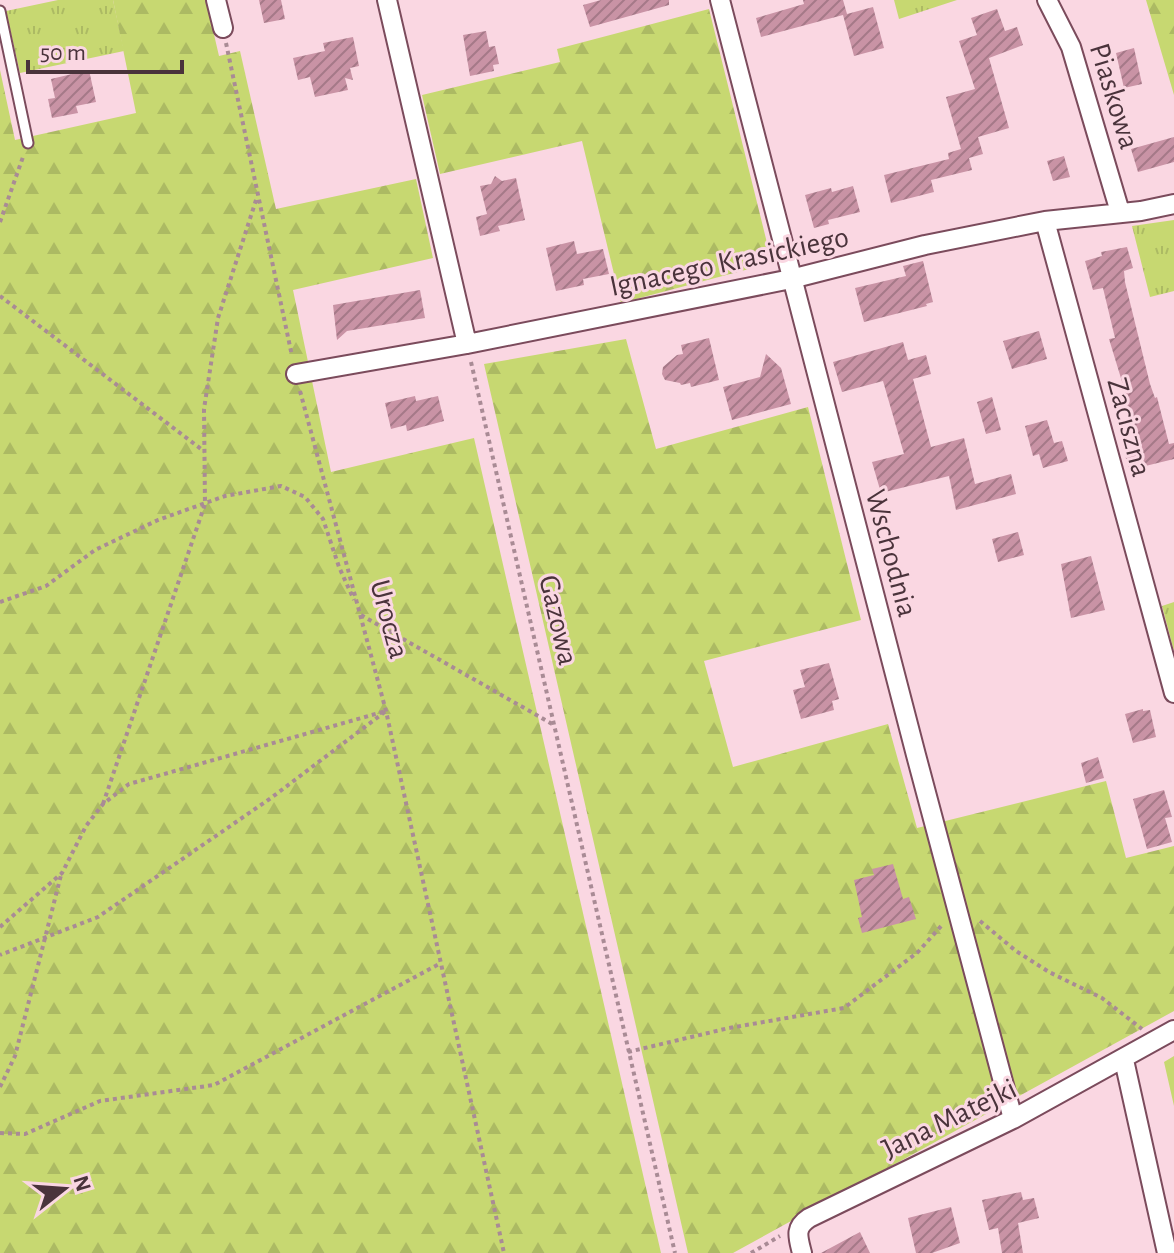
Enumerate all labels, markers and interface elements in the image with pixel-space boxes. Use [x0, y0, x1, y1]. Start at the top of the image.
scale bar [28, 24, 182, 74]
street label: Piaskowa [1084, 40, 1144, 153]
text: 50 m [40, 41, 86, 65]
street label: Ignacego Krasickiego [607, 222, 852, 302]
street label: Zaciszna [1101, 374, 1157, 480]
street label: Wschodnia [860, 486, 922, 620]
street label: Gazowa [533, 572, 583, 668]
street label: Urocza [364, 577, 414, 662]
street label: Jana Matejki [877, 1073, 1021, 1164]
north arrow [24, 1149, 104, 1229]
text: N [69, 1173, 95, 1194]

